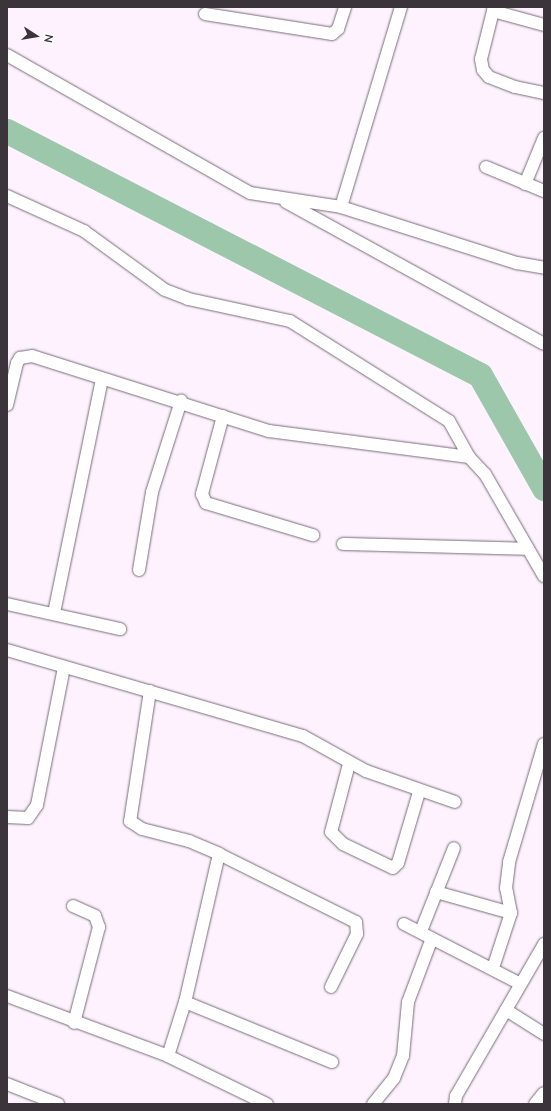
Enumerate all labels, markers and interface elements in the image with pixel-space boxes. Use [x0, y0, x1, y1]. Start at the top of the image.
north arrow [16, 16, 56, 56]
text: N [40, 33, 56, 44]

